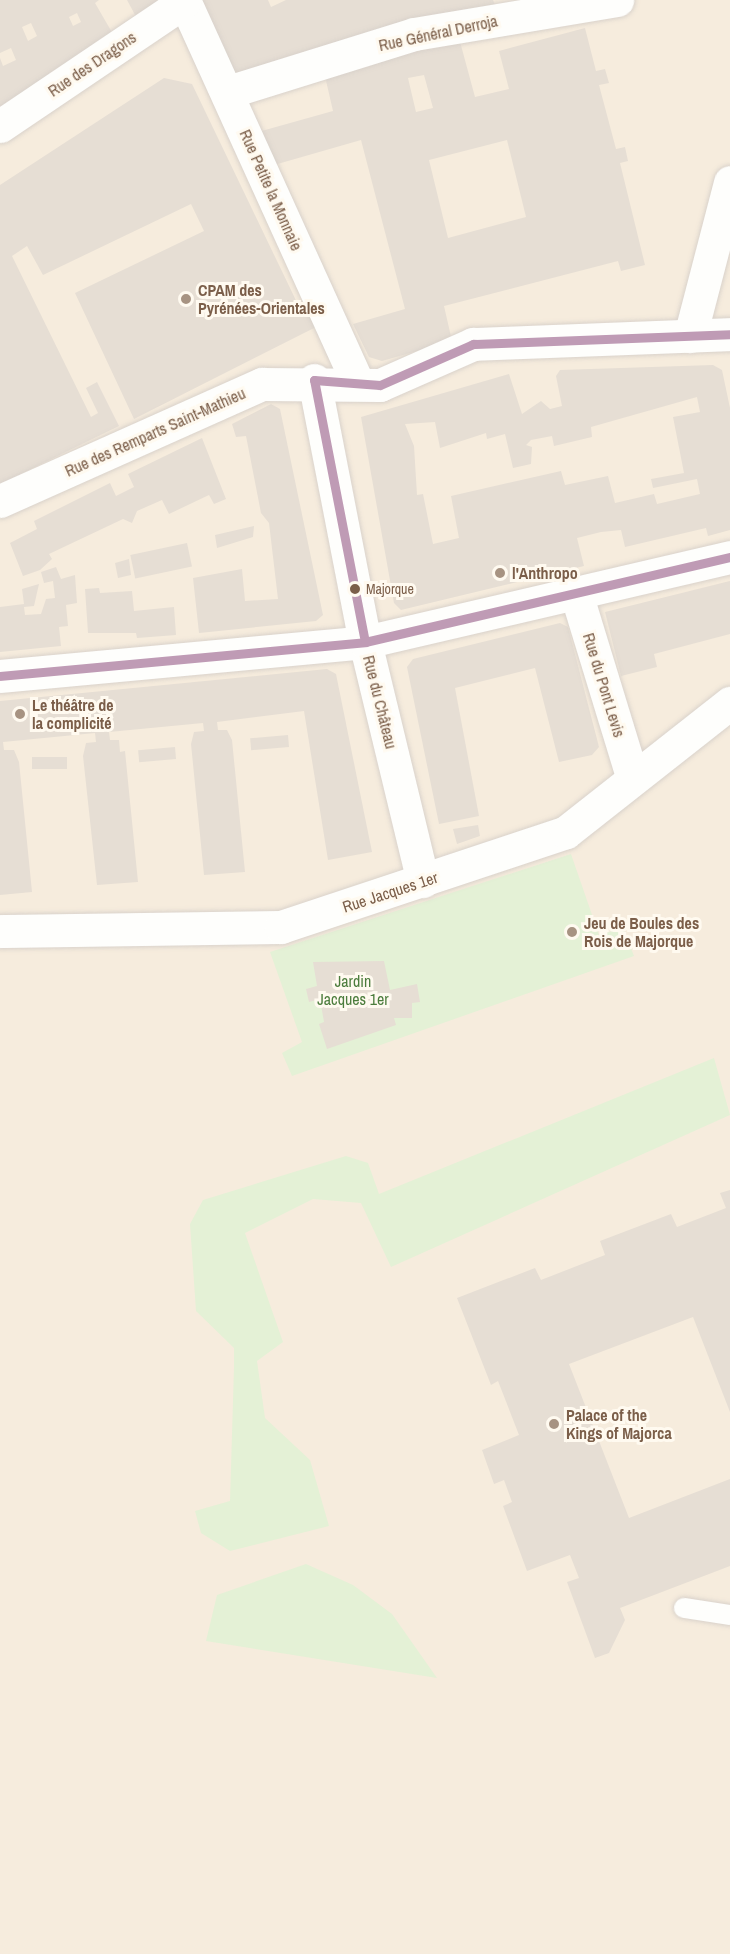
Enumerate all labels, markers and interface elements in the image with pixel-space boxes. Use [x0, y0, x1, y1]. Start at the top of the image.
street label: Rue Général Derroja [377, 11, 499, 55]
street label: Rue des Dragons [44, 27, 140, 101]
street label: Rue Petite la Monnaie [236, 126, 306, 254]
place label: CPAM des Pyrénées-Orientales [198, 280, 325, 318]
marker: CPAM des Pyrénées-Orientales [179, 292, 193, 306]
street label: Rue des Remparts Saint-Mathieu [62, 383, 248, 481]
place label: l'Anthropo [512, 563, 578, 583]
marker: l'Anthropo [493, 566, 507, 580]
place label: Majorque [366, 581, 414, 597]
marker: Majorque [349, 583, 361, 595]
street label: Rue du Pont Levis [579, 631, 629, 739]
street label: Rue du Château [359, 653, 401, 751]
place label: Le théâtre de la complicité [32, 695, 114, 733]
marker: Le théâtre de la complicité [13, 707, 27, 721]
street label: Rue Jacques 1er [340, 868, 440, 916]
place label: Jeu de Boules des Rois de Majorque [584, 913, 699, 951]
marker: Jeu de Boules des Rois de Majorque [565, 925, 579, 939]
park label: Jardin Jacques 1er [317, 971, 389, 1009]
place label: Palace of the Kings of Majorca [566, 1405, 672, 1443]
marker: Palace of the Kings of Majorca [547, 1417, 561, 1431]

